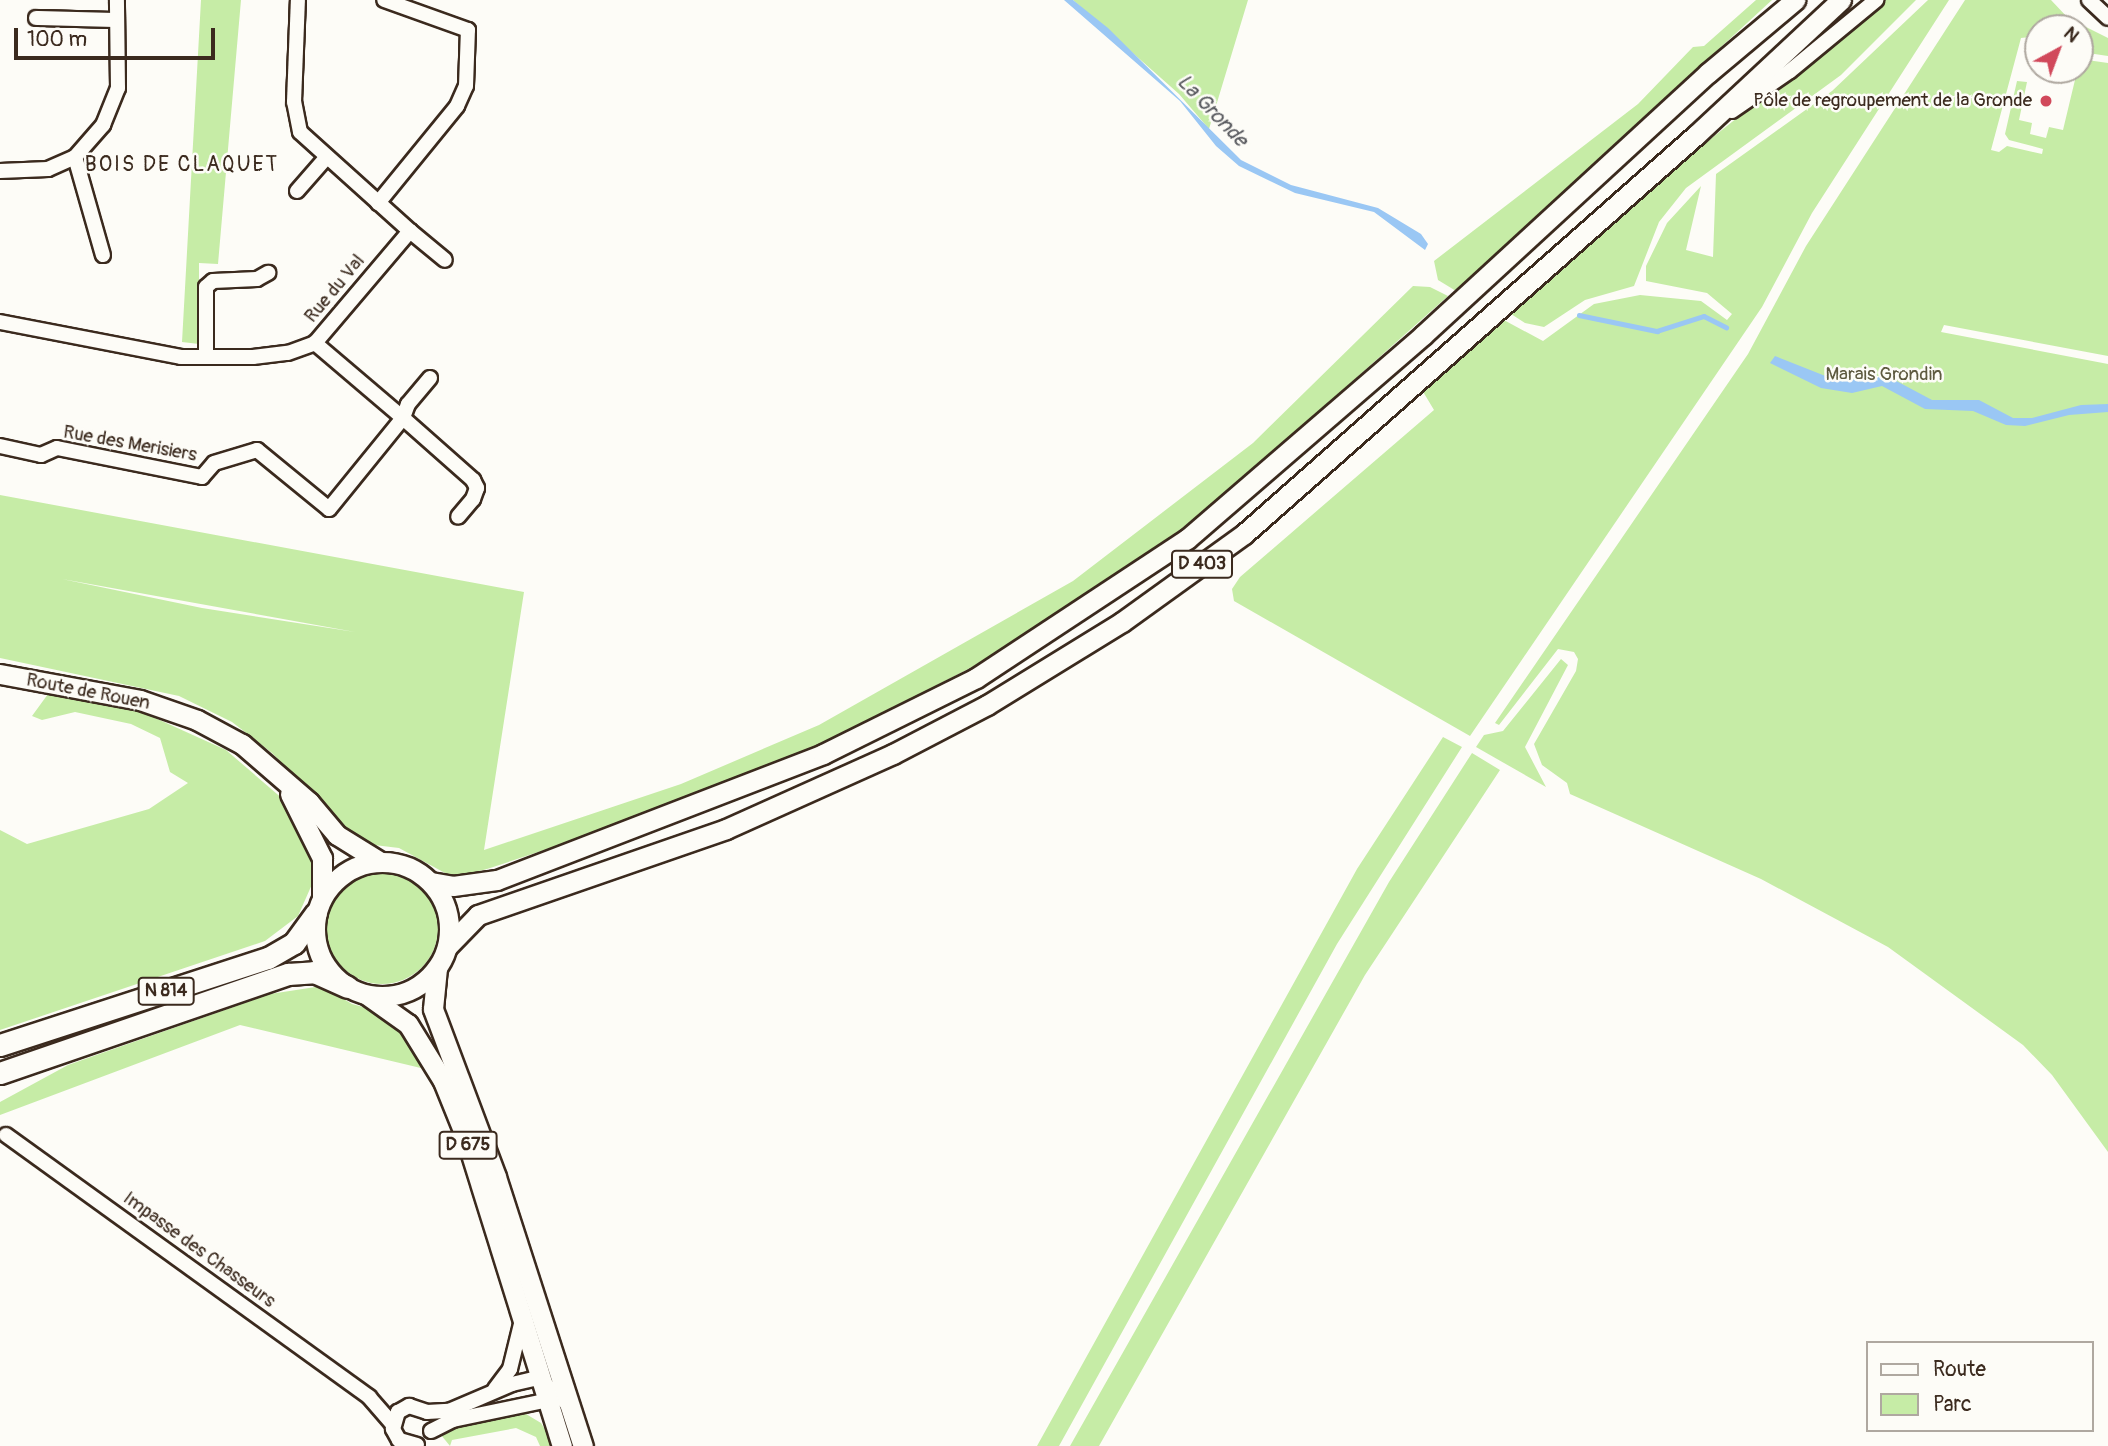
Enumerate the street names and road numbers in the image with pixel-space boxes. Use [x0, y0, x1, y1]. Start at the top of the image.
street label: Rue du Val [300, 250, 370, 328]
street label: Rue des Merisiers [61, 421, 199, 467]
road number: D 403 [1170, 550, 1234, 578]
street label: Route de Rouen [24, 669, 152, 715]
road number: N 814 [136, 976, 196, 1006]
road number: D 675 [438, 1130, 498, 1160]
street label: Impasse des Chasseurs [118, 1187, 280, 1313]

